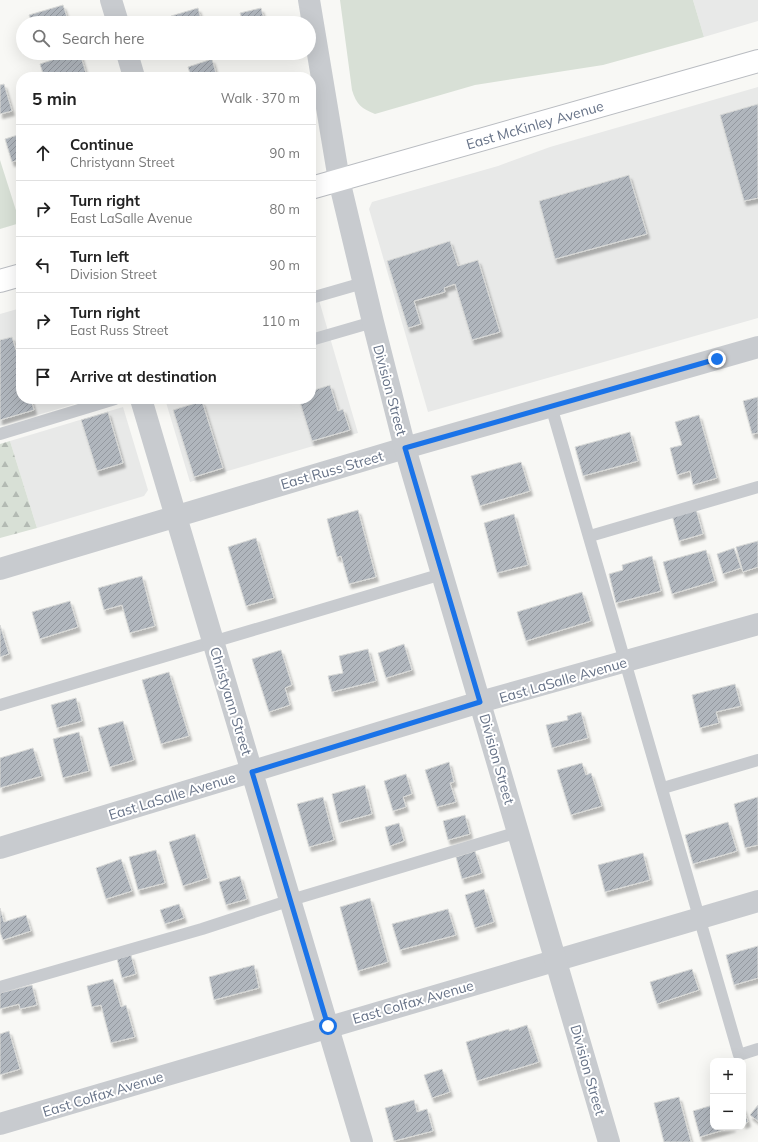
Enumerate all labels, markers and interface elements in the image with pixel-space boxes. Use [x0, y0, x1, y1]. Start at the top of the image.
search box [16, 16, 316, 60]
icon: search [30, 27, 52, 49]
text: Search here [62, 29, 144, 48]
text: 5 min [32, 88, 77, 109]
text: Walk · 370 m [221, 90, 300, 106]
street label: East McKinley Avenue [464, 97, 606, 153]
text: Continue [70, 135, 133, 154]
icon: ahead [32, 142, 54, 164]
text: 90 m [270, 145, 300, 161]
text: Christyann Street [70, 154, 175, 170]
text: Turn right [70, 191, 140, 210]
icon: right [32, 198, 54, 220]
text: 80 m [270, 201, 300, 217]
text: East LaSalle Avenue [70, 210, 192, 226]
text: Turn left [70, 247, 129, 266]
icon: left [32, 254, 54, 276]
text: 90 m [270, 257, 300, 273]
text: Division Street [70, 266, 157, 282]
text: Turn right [70, 303, 140, 322]
icon: right [32, 310, 54, 332]
text: 110 m [262, 313, 300, 329]
text: East Russ Street [70, 322, 168, 338]
street label: Division Street [369, 343, 411, 438]
route end [708, 350, 726, 368]
icon: arrive [32, 366, 54, 388]
text: Arrive at destination [70, 367, 217, 386]
street label: East Russ Street [279, 447, 386, 493]
street label: Christyann Street [206, 645, 256, 758]
street label: East LaSalle Avenue [497, 653, 629, 707]
street label: Division Street [475, 712, 519, 806]
street label: East LaSalle Avenue [106, 768, 238, 824]
street label: East Colfax Avenue [350, 976, 476, 1028]
route start [319, 1017, 337, 1035]
street label: Division Street [566, 1023, 610, 1117]
map controls [710, 1058, 746, 1130]
button: + [710, 1058, 746, 1094]
street label: East Colfax Avenue [40, 1067, 166, 1121]
button: − [710, 1094, 746, 1130]

